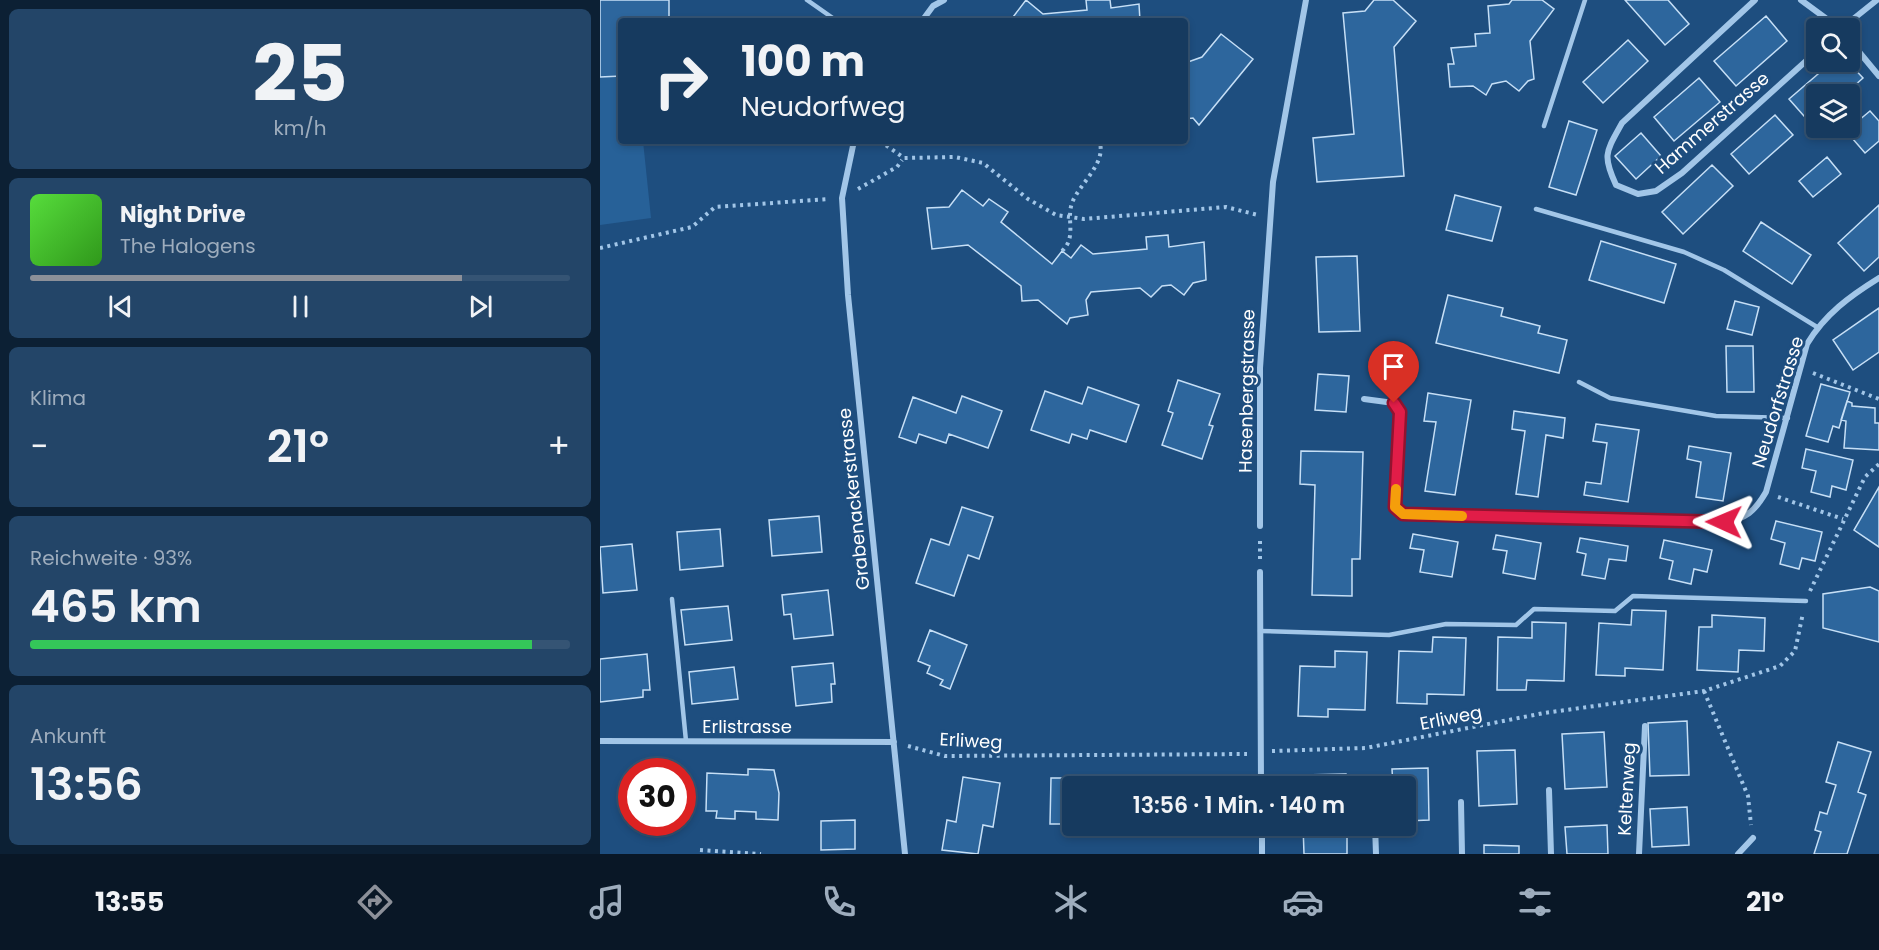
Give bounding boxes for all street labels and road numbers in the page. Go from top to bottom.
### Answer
street label: Hammerstrasse [1649,66,1774,179]
street label: Hasenbergstrasse [1233,309,1260,473]
street label: Neudorfstrasse [1746,333,1809,471]
street label: Grabenackerstrasse [832,407,875,591]
street label: Erliweg [1418,699,1484,736]
street label: Erlistrasse [702,714,792,739]
street label: Erliweg [939,726,1003,755]
street label: Keltenweg [1612,742,1641,836]

